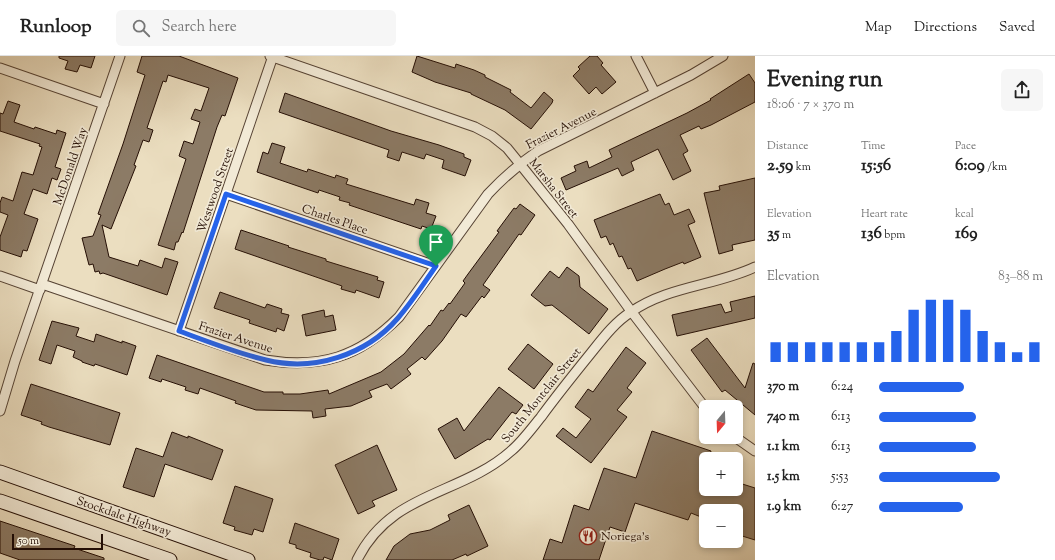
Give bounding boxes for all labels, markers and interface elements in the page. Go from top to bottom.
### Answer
search box [116,10,396,46]
text: Runloop [20,14,92,41]
icon: search [130,17,152,39]
text: Search here [162,17,237,38]
text: Map [865,18,892,38]
text: Directions [914,18,977,38]
text: Saved [999,18,1035,38]
text: Evening run [767,65,883,97]
button: share [1001,69,1043,111]
text: 18:06 · 7 × 370 m [767,96,854,114]
street label: Frazier Avenue [523,103,600,154]
street label: McDonald Way [49,125,93,208]
text: Distance [767,138,808,154]
text: Time [861,138,885,154]
text: Pace [955,138,976,154]
street label: Westwood Street [193,145,239,235]
text: 2.59 [767,154,793,178]
text: 15:56 [861,154,891,178]
text: 6:09 [955,154,985,178]
street label: Marsha Street [524,155,582,222]
text: km [793,159,811,175]
text: /km [985,159,1007,175]
street label: Charles Place [299,200,371,240]
text: Elevation [767,206,812,222]
text: Heart rate [861,206,908,222]
text: kcal [955,206,974,222]
text: 35 [767,222,780,246]
text: 136 [861,222,882,246]
text: 169 [955,222,978,246]
pin [419,225,453,266]
text: m [780,227,791,243]
text: bpm [882,227,905,243]
icon: arrive [425,231,447,253]
text: Elevation [767,268,820,286]
text: 83–88 m [998,268,1043,286]
street label: Frazier Avenue [196,317,276,359]
street label: South Montclair Street [498,344,586,447]
text: 370 m [767,378,799,396]
text: 6:24 [831,378,853,396]
north arrow [699,400,743,444]
map controls [699,400,743,548]
text: 740 m [767,408,799,426]
text: 6:13 [831,408,850,426]
text: 1.1 km [767,438,800,456]
text: 6:13 [831,438,850,456]
button: + [699,452,743,496]
text: 1.5 km [767,468,800,486]
text: 5:53 [831,468,849,486]
street label: Stockdale Highway [74,492,173,542]
text: 1.9 km [767,498,801,516]
text: 6:27 [831,498,853,516]
button: − [699,504,743,548]
restaurant icon: Noriega's [578,526,598,546]
place label: Noriega's [601,528,649,546]
scale bar [12,532,103,551]
text: 50 m [18,533,39,549]

